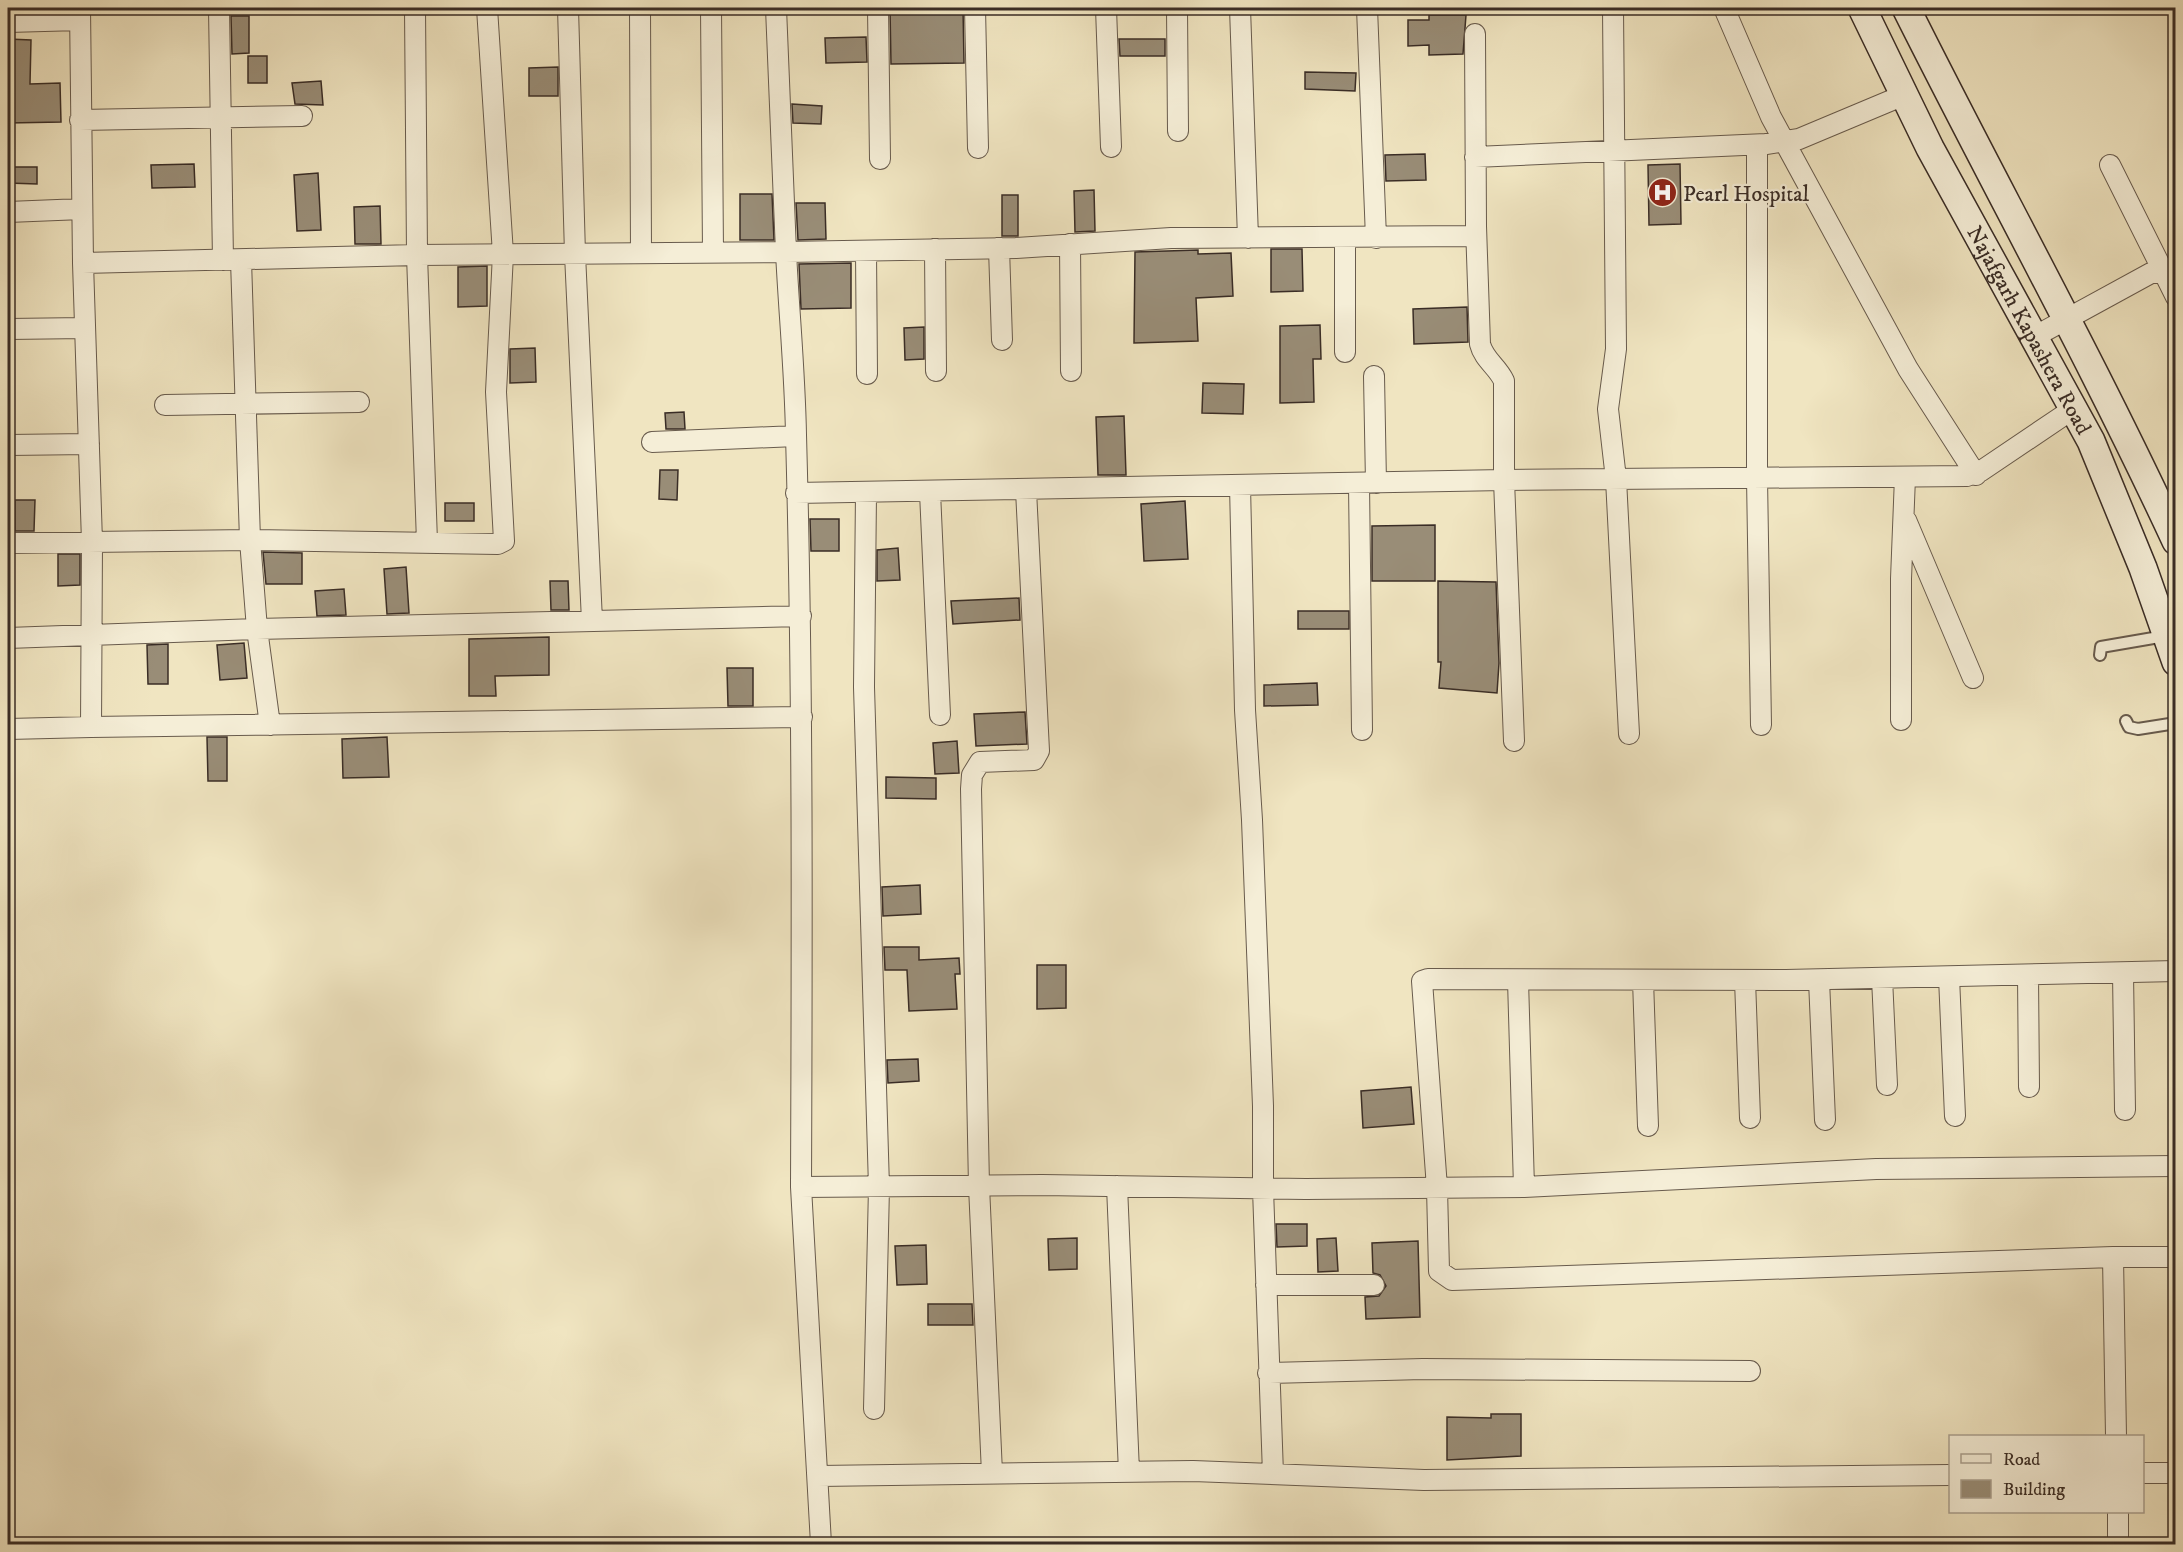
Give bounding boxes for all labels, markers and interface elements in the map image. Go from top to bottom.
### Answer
hospital icon: Pearl Hospital [1646,177,1678,209]
place label: Pearl Hospital [1683,181,1810,208]
street label: Najafgarh Kapashera Road [1960,221,2097,440]
legend [1949,1435,2144,1513]
text: Road [2003,1449,2040,1471]
text: Building [2003,1479,2065,1501]

